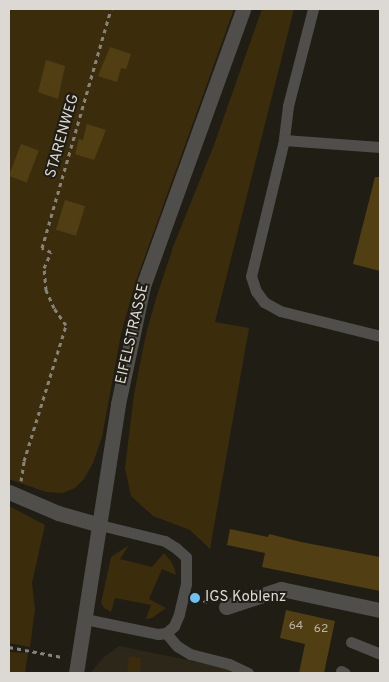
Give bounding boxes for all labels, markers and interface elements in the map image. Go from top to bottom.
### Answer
street label: STARENWEG [42,92,84,180]
street label: EIFELSTRASSE [113,282,153,386]
place label: IGS Koblenz [205,589,286,607]
marker: IGS Koblenz [189,592,201,604]
house number: 64 [289,620,303,634]
house number: 62 [314,623,328,637]

